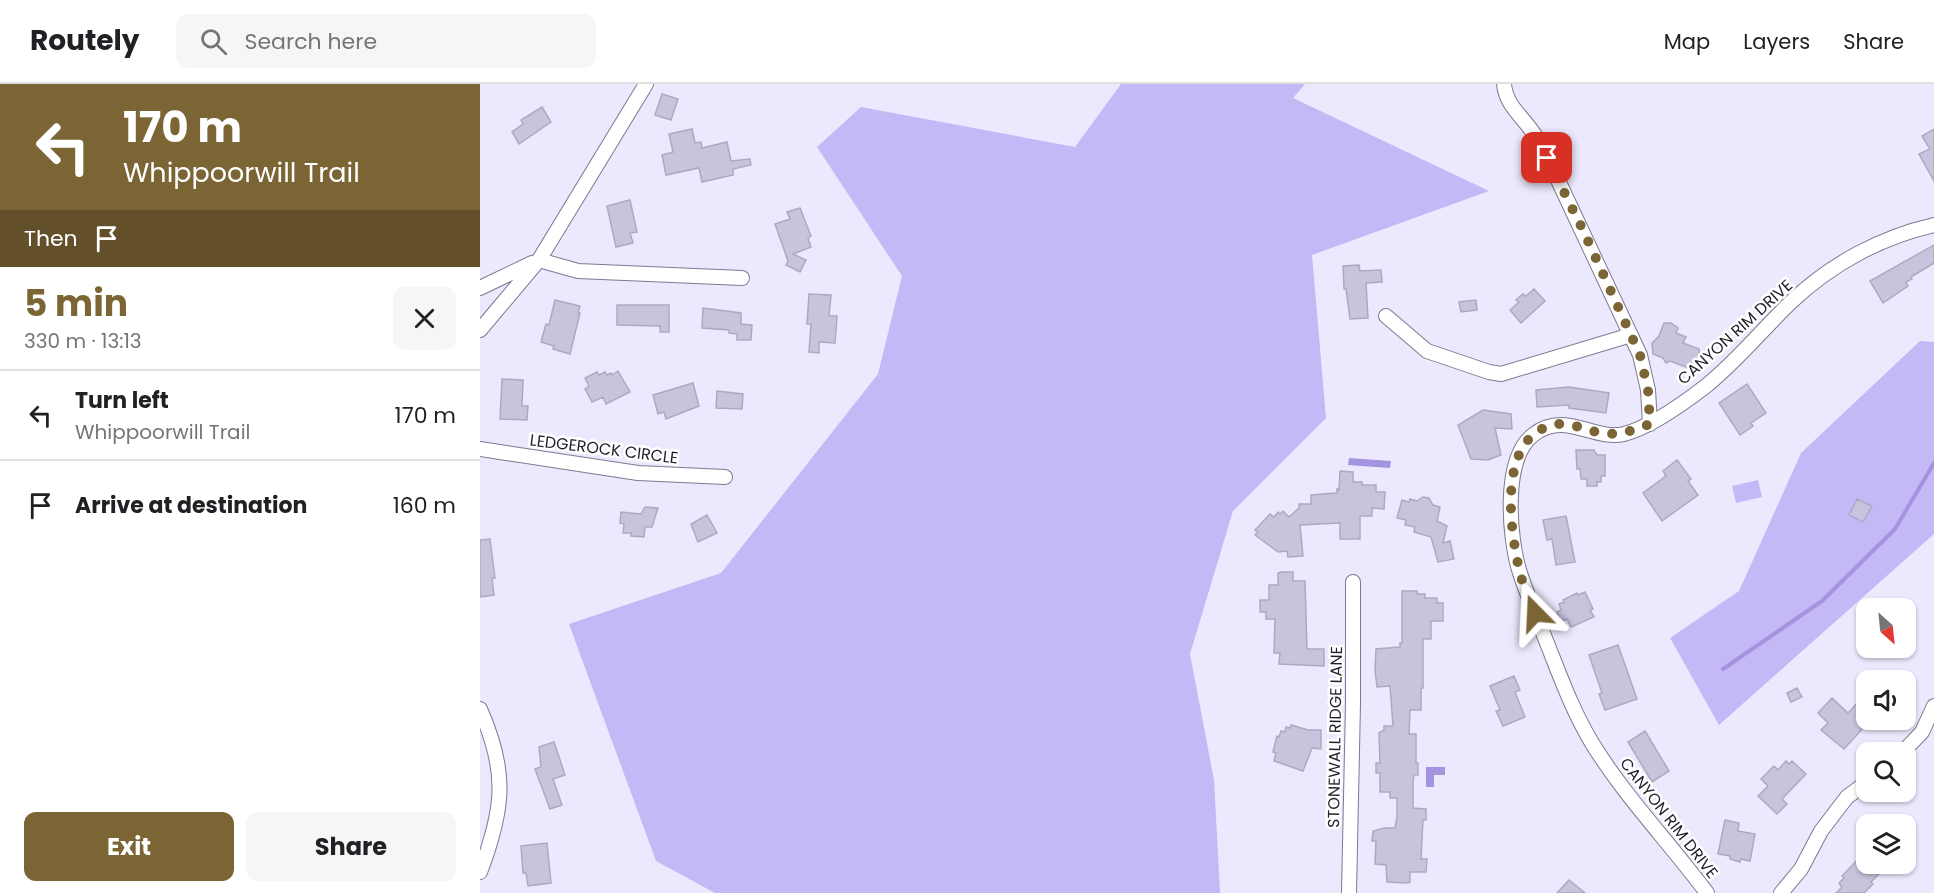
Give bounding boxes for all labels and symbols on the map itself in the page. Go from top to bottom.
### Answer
pin [1521,132,1572,183]
street label: CANYON RIM DRIVE [1672,274,1798,390]
street label: LEDGEROCK CIRCLE [529,429,679,469]
position arrow [1503,581,1567,645]
north arrow [1856,598,1916,658]
street label: STONEWALL RIDGE LANE [1322,646,1348,828]
street label: CANYON RIM DRIVE [1615,753,1723,883]

